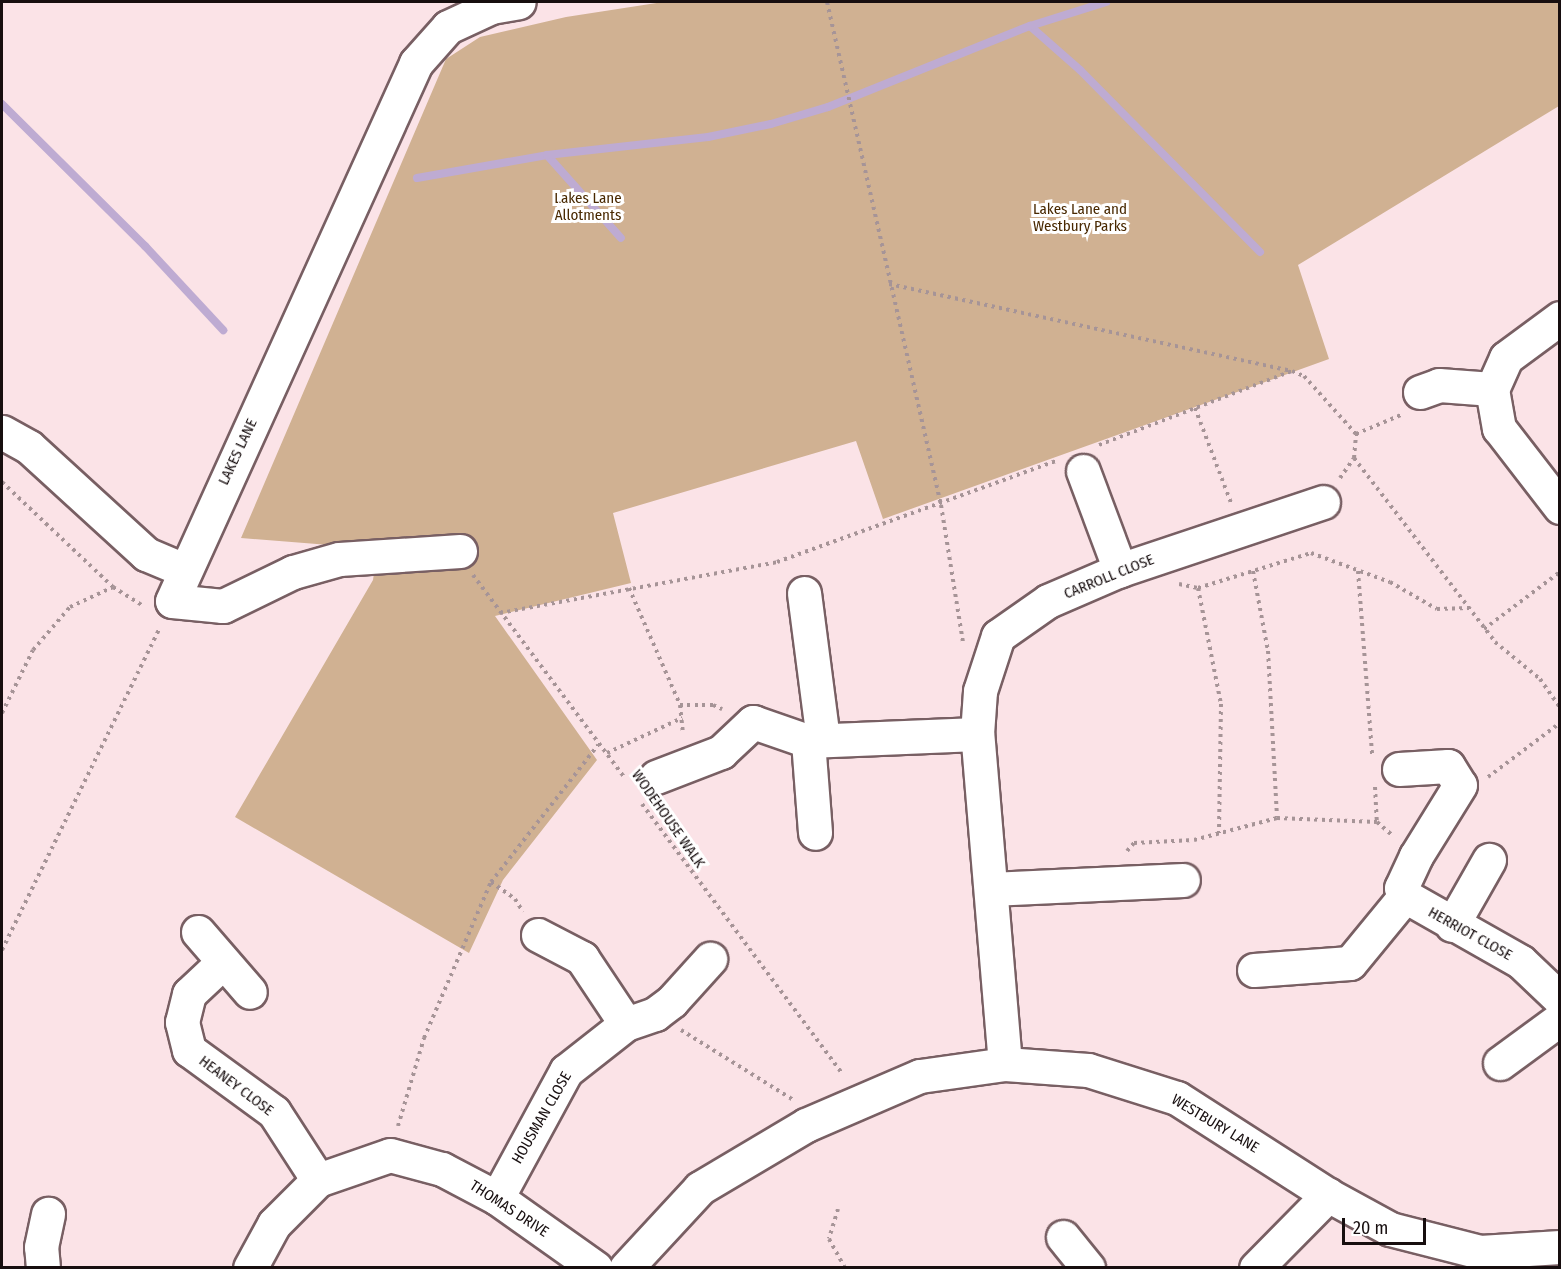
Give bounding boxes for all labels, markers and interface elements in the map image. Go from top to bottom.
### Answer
park label: Lakes Lane Allotments [554,189,622,224]
park label: Lakes Lane and Westbury Parks [1033,200,1127,235]
street label: LAKES LANE [215,416,261,488]
street label: CARROLL CLOSE [1061,551,1157,603]
street label: WODEHOUSE WALK [628,767,708,871]
street label: HERRIOT CLOSE [1425,904,1515,964]
street label: HEANEY CLOSE [195,1052,277,1120]
street label: HOUSMAN CLOSE [508,1069,576,1167]
street label: WESTBURY LANE [1168,1091,1262,1157]
street label: THOMAS DRIVE [466,1177,552,1241]
scale bar [1345,1206,1429,1244]
text: 20 m [1353,1217,1388,1239]

